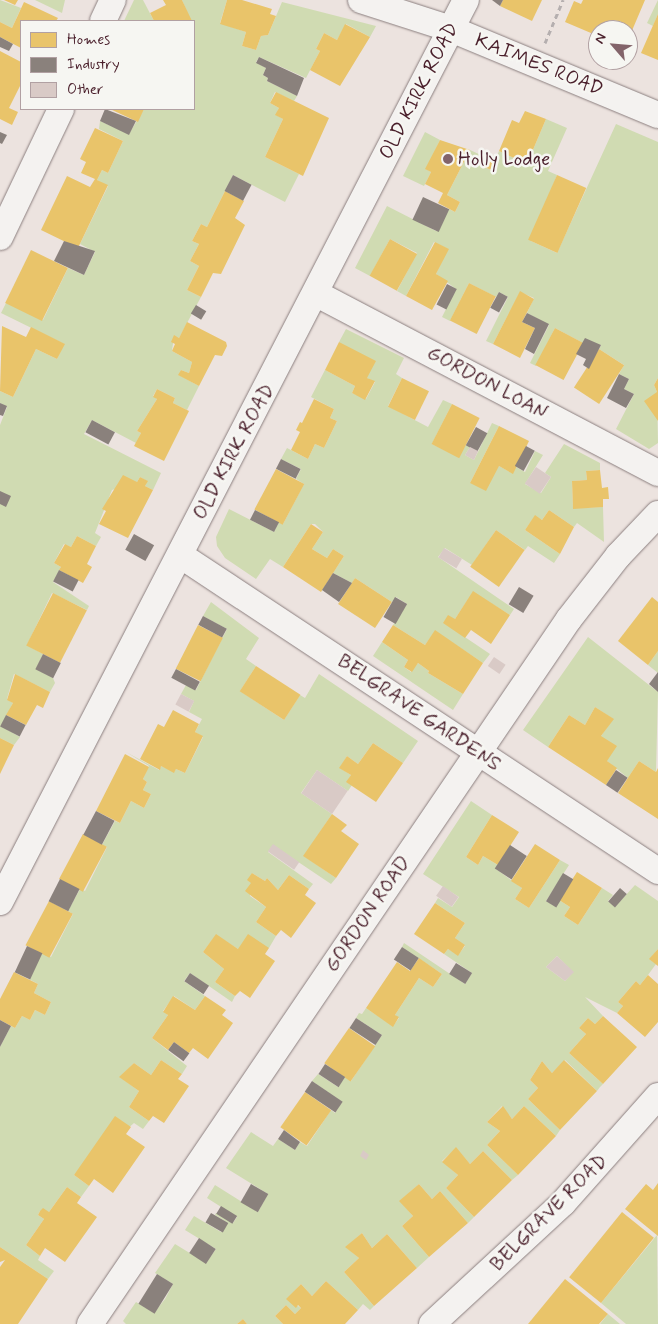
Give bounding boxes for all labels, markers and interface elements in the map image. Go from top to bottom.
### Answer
legend [20,20,195,110]
street label: OLD KIRK ROAD [375,20,463,162]
north arrow [588,20,638,70]
street label: KAIMES ROAD [471,28,607,102]
text: Homes [67,30,110,50]
text: N [590,30,611,47]
text: Industry [67,55,120,75]
text: Other [67,80,103,100]
place label: Holly Lodge [458,147,554,171]
marker: Holly Lodge [442,153,454,165]
street label: GORDON LOAN [421,340,553,426]
street label: OLD KIRK ROAD [189,381,279,523]
street label: BELGRAVE GARDENS [333,649,505,777]
street label: GORDON ROAD [320,851,416,977]
street label: BELGRAVE ROAD [486,1150,612,1276]

